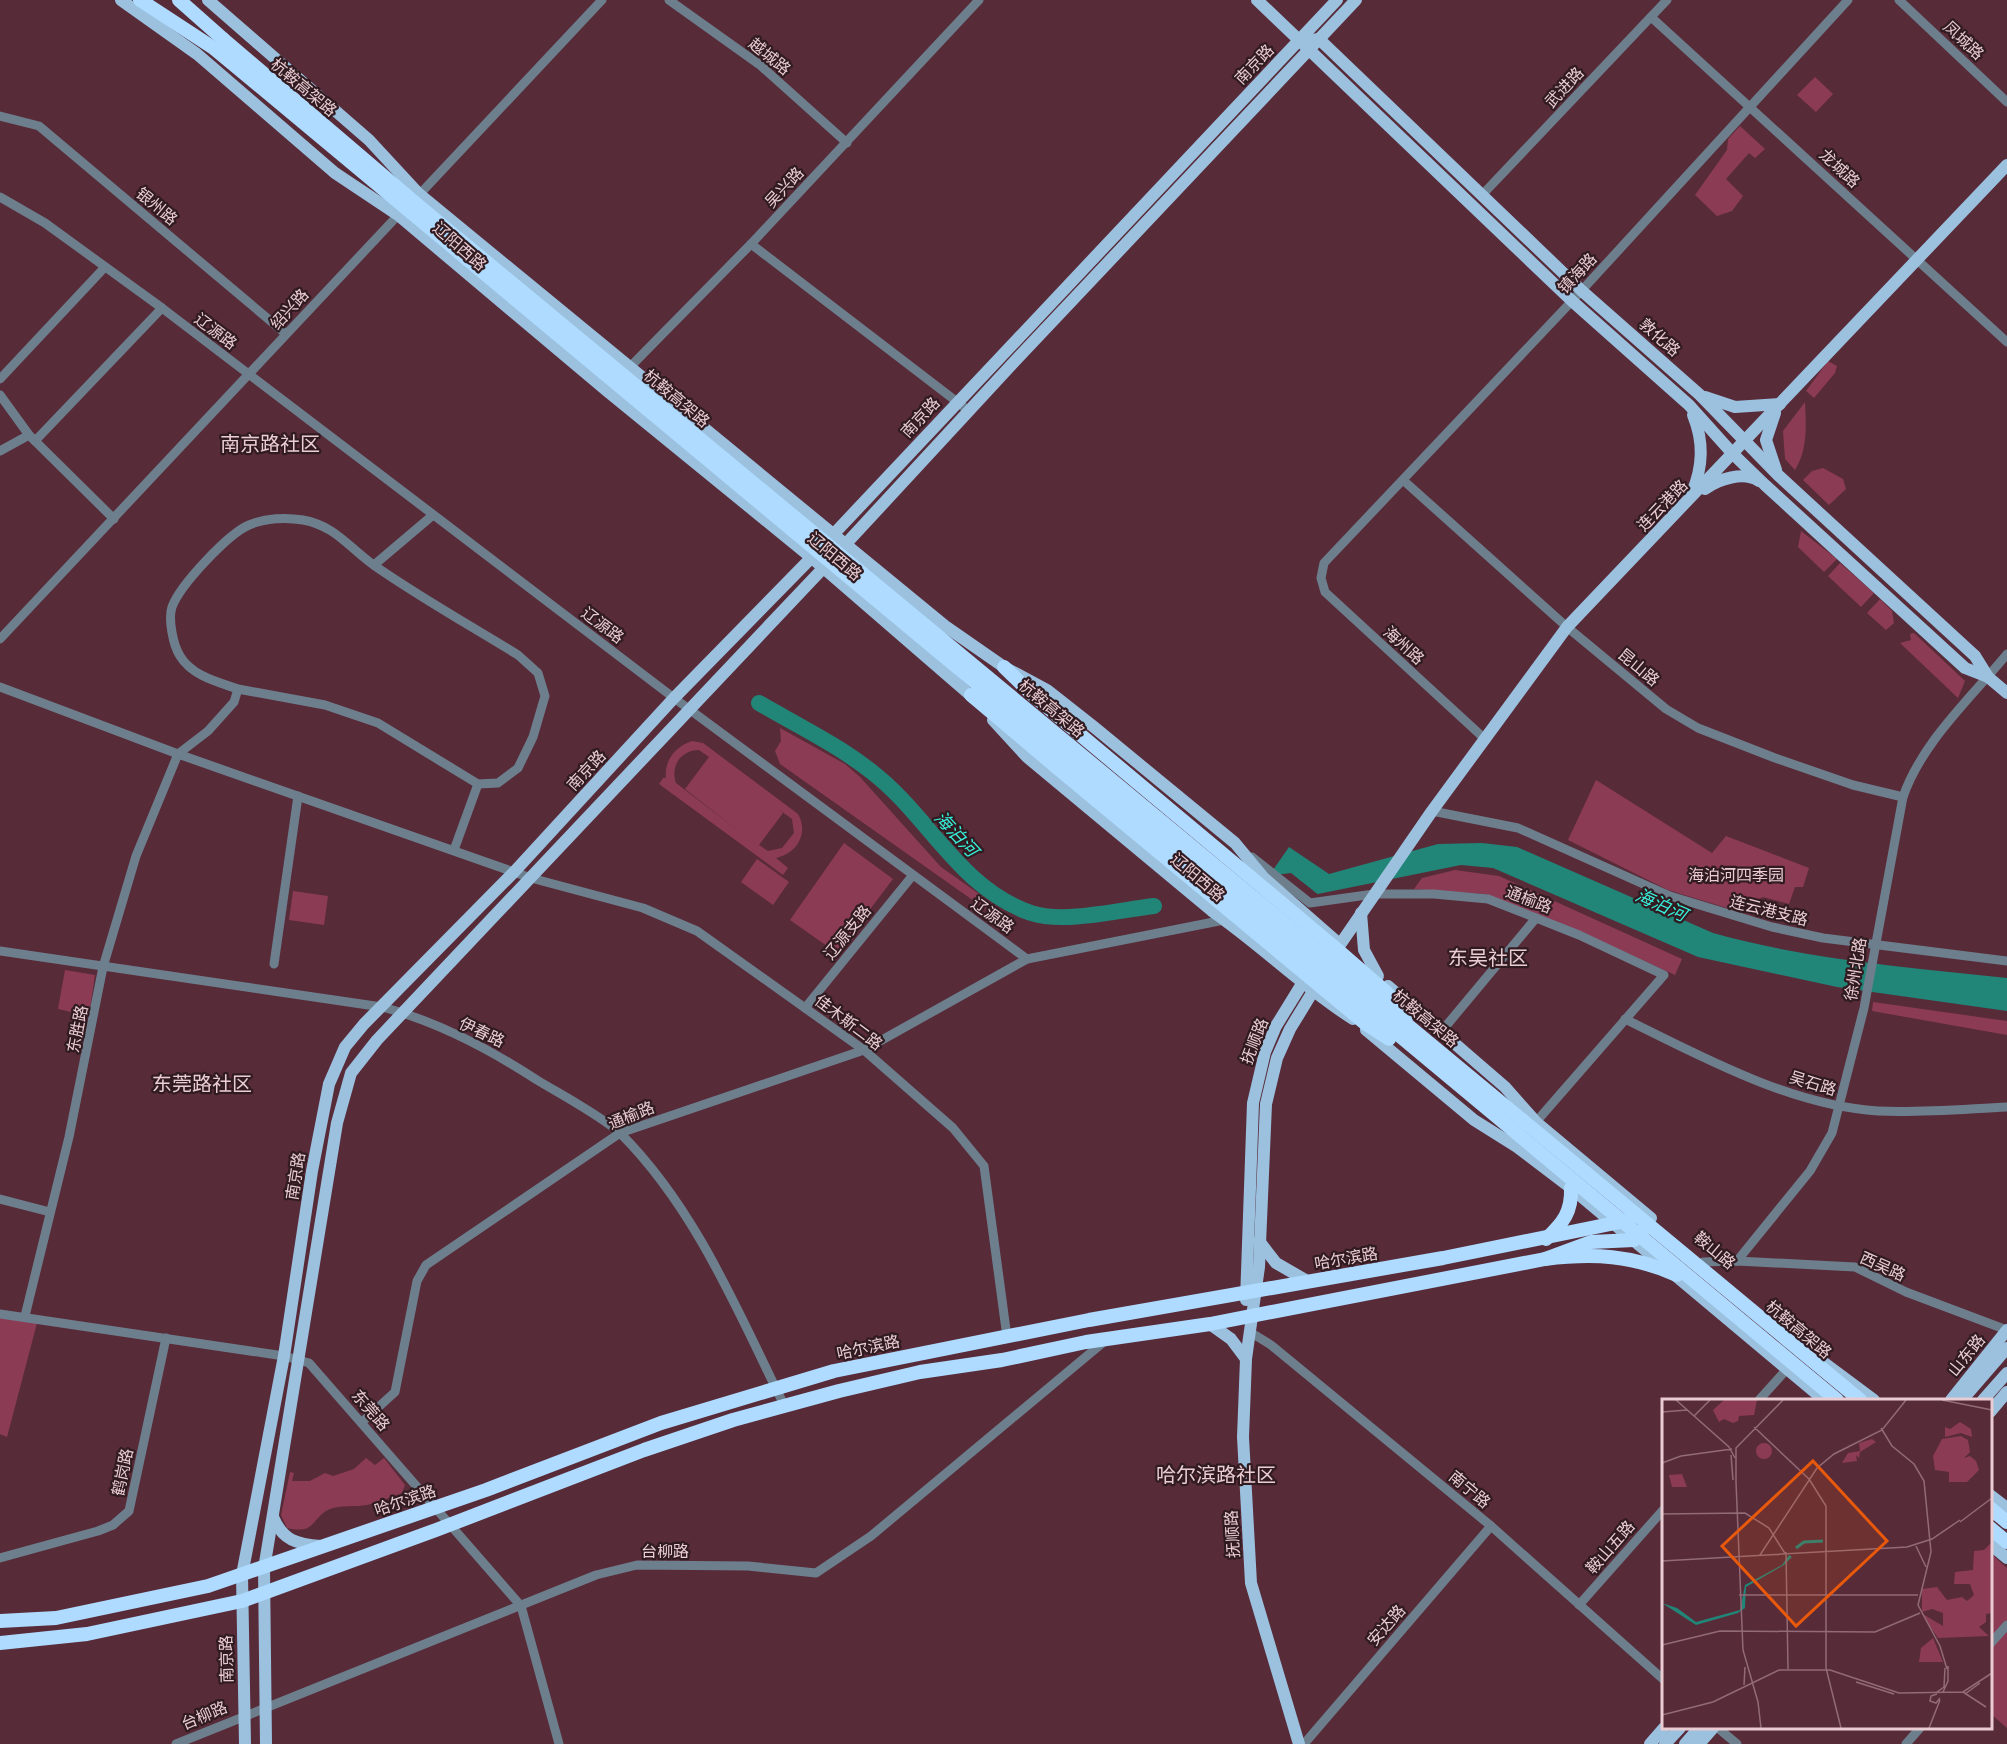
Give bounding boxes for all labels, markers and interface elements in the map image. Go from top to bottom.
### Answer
street label: 凤城路 [1940,16,1988,63]
street label: 越城路 [746,33,795,78]
street label: 南京路 [1230,40,1277,88]
street label: 杭鞍高架路 [268,54,341,120]
street label: 武进路 [1540,63,1587,111]
street label: 龙城路 [1816,144,1864,191]
street label: 吴兴路 [760,163,807,211]
street label: 银州路 [133,183,182,228]
street label: 辽阳西路 [430,217,491,274]
street label: 镇海路 [1553,249,1600,297]
street label: 绍兴路 [266,284,312,333]
street label: 辽源路 [191,309,241,353]
street label: 敦化路 [1636,314,1685,360]
street label: 杭鞍高架路 [641,365,714,431]
street label: 南京路 [896,393,943,441]
district label: 南京路社区 [220,431,320,455]
street label: 连云港路 [1633,475,1691,534]
street label: 辽阳西路 [805,528,866,583]
street label: 辽源路 [578,603,628,647]
street label: 海州路 [1380,622,1429,668]
street label: 昆山路 [1615,644,1664,689]
street label: 杭鞍高架路 [1016,675,1089,741]
street label: 南京路 [562,746,609,794]
water label: 海泊河 [930,806,985,863]
street label: 辽阳西路 [1168,849,1229,904]
park label: 海泊河四季园 [1688,865,1784,884]
street label: 通榆路 [1503,881,1555,916]
water label: 海泊河 [1632,883,1693,926]
street label: 连云港支路 [1728,891,1810,928]
street label: 辽源路 [968,893,1018,936]
street label: 辽源支路 [819,901,874,963]
street label: 徐州北路 [1840,936,1869,1002]
district label: 东吴社区 [1448,945,1528,969]
street label: 杭鞍高架路 [1390,985,1463,1051]
street label: 佳木斯二路 [812,990,887,1053]
street label: 东胜路 [63,1004,90,1054]
street label: 伊春路 [456,1013,508,1050]
street label: 抚顺路 [1236,1015,1271,1067]
street label: 吴石路 [1787,1066,1839,1099]
district label: 东莞路社区 [152,1071,252,1095]
street label: 通榆路 [605,1097,657,1132]
street label: 南京路 [281,1151,308,1201]
street label: 鞍山路 [1691,1227,1740,1272]
street label: 哈尔滨路 [1313,1243,1379,1272]
street label: 西吴路 [1857,1247,1909,1284]
street label: 杭鞍高架路 [1763,1296,1836,1362]
street label: 山东路 [1943,1330,1988,1379]
street label: 哈尔滨路 [835,1331,901,1362]
street label: 东莞路 [348,1385,394,1434]
inset map [1662,1399,1992,1729]
street label: 鹤岗路 [107,1446,136,1497]
district label: 哈尔滨路社区 [1156,1462,1276,1486]
street label: 南宁路 [1446,1466,1495,1511]
street label: 哈尔滨路 [371,1480,438,1519]
street label: 抚顺路 [1221,1510,1242,1558]
street label: 鞍山五路 [1581,1516,1638,1577]
street label: 台柳路 [641,1541,689,1560]
street label: 安达路 [1363,1600,1409,1649]
street label: 南京路 [216,1635,235,1683]
street label: 台柳路 [178,1696,230,1733]

